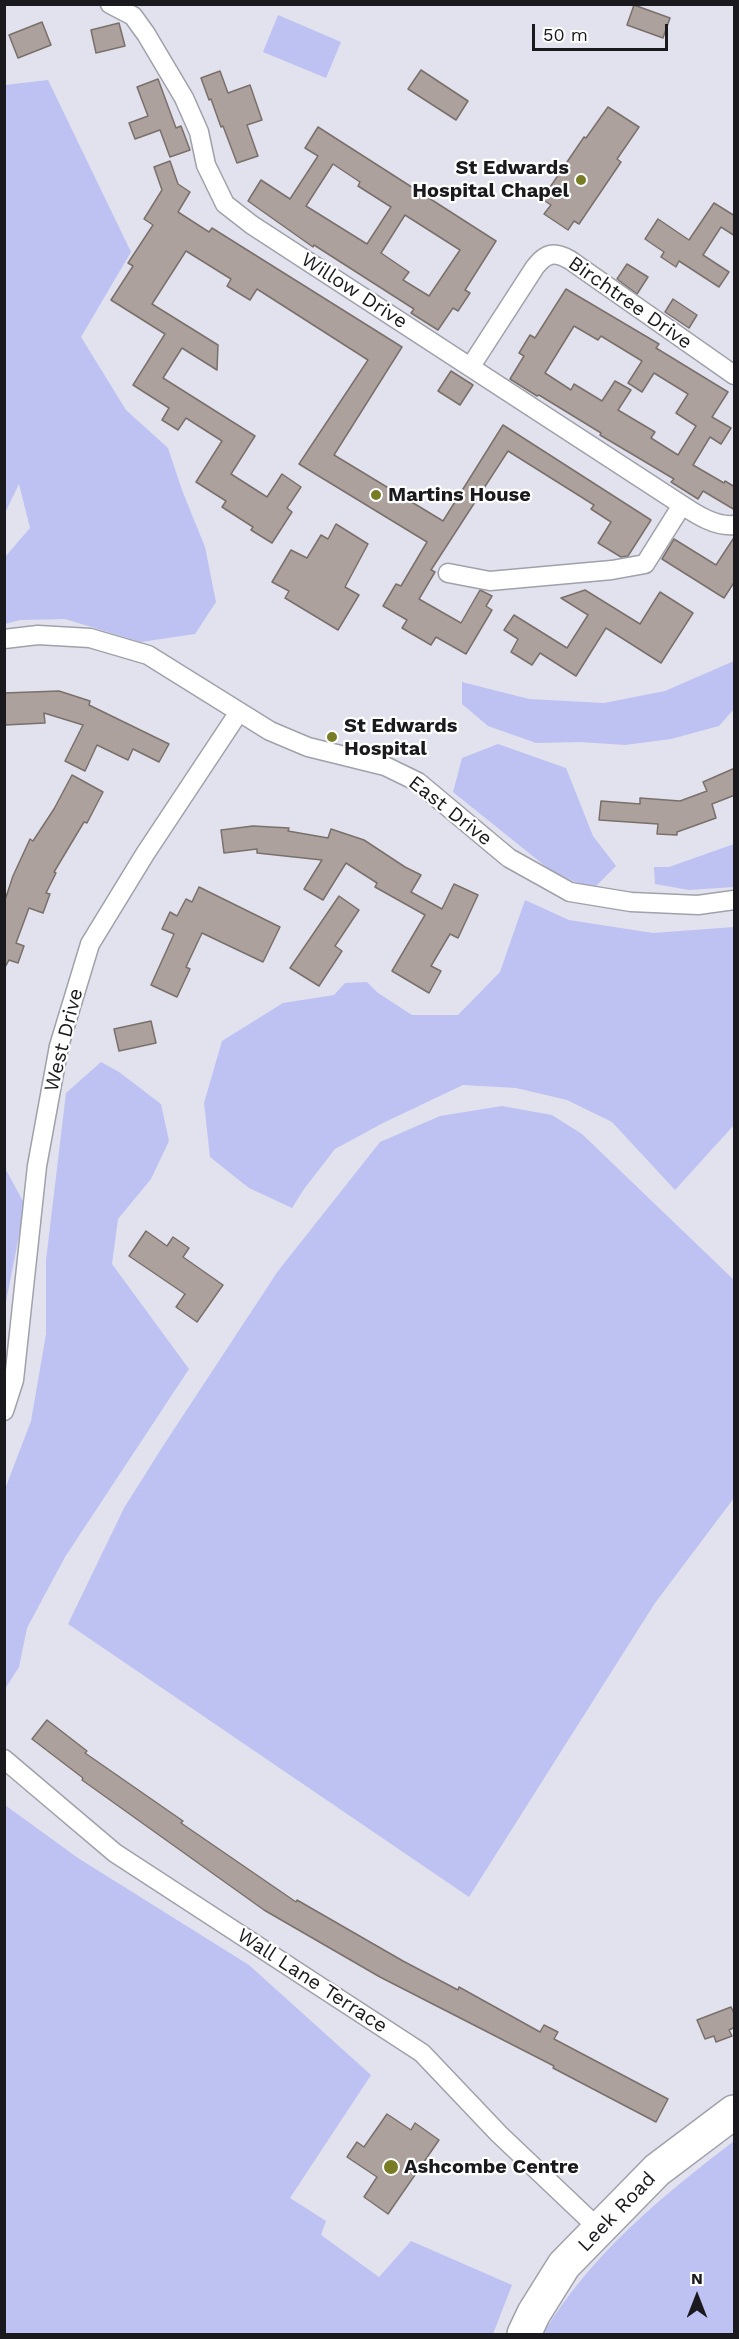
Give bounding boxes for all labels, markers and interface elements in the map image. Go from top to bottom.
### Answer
scale bar [535,12,672,50]
text: 50 m [543,24,588,45]
place label: St Edwards Hospital Chapel [412,156,569,203]
marker: St Edwards Hospital Chapel [574,173,588,187]
street label: Willow Drive [296,248,412,334]
street label: Birchtree Drive [564,251,696,355]
place label: Martins House [388,483,531,507]
marker: Martins House [369,488,383,502]
place label: St Edwards Hospital [344,714,457,761]
marker: St Edwards Hospital [325,730,339,744]
street label: East Drive [403,771,497,851]
street label: West Drive [40,986,88,1094]
street label: Wall Lane Terrace [232,1923,392,2039]
place label: Ashcombe Centre [404,2155,579,2179]
marker: Ashcombe Centre [382,2158,400,2176]
street label: Leek Road [573,2167,661,2257]
north arrow [667,2267,727,2327]
text: N [691,2269,703,2288]

